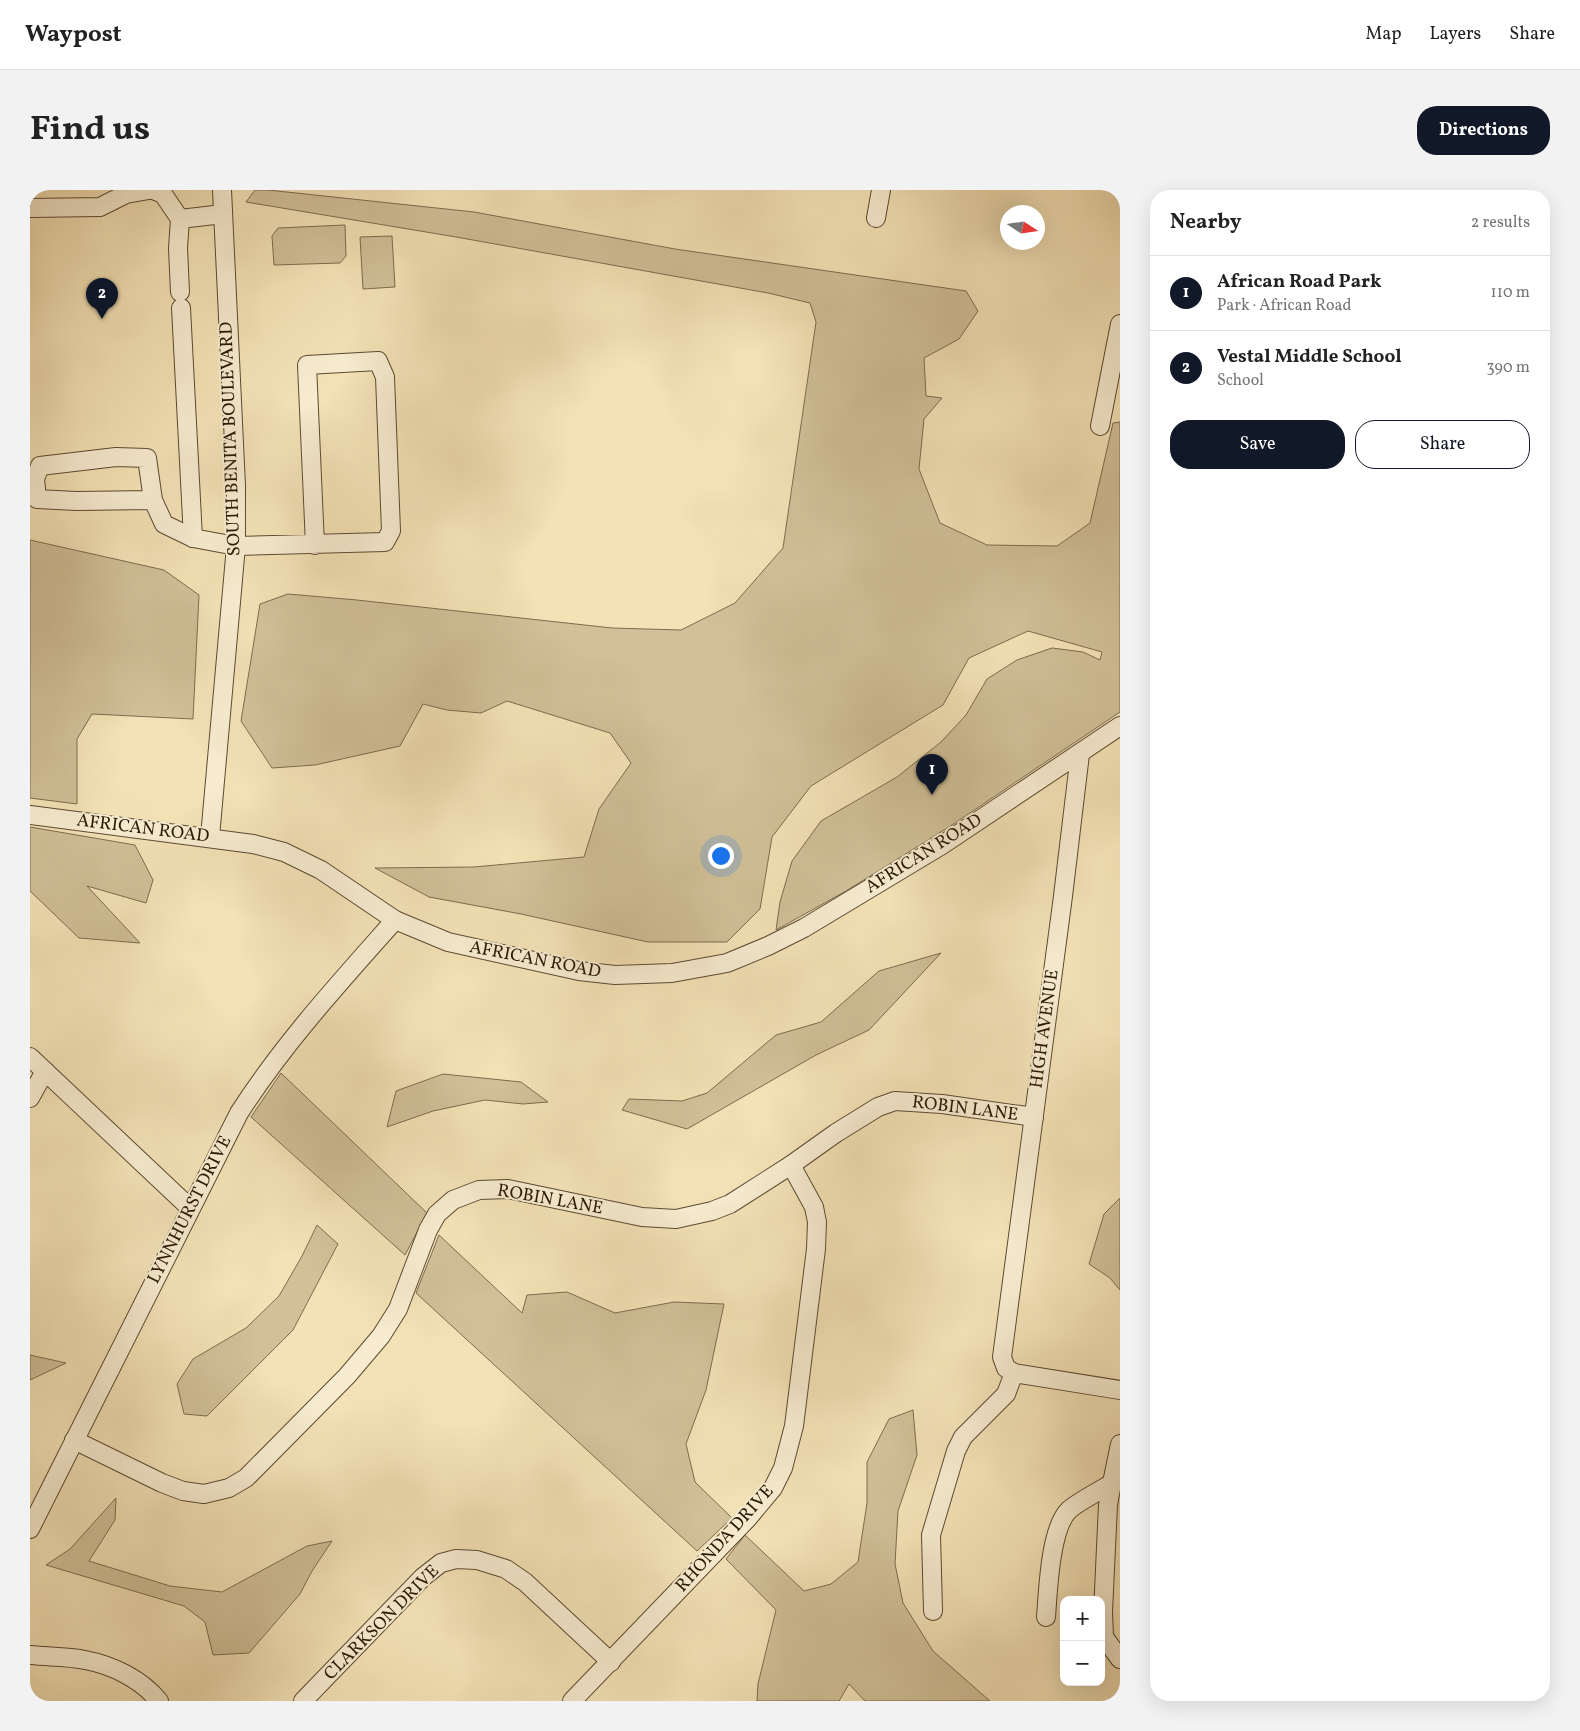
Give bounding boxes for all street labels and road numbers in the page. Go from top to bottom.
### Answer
street label: SOUTH BENITA BOULEVARD [214,321,248,557]
street label: AFRICAN ROAD [75,808,211,850]
street label: AFRICAN ROAD [861,808,987,900]
street label: AFRICAN ROAD [467,935,603,985]
street label: HIGH AVENUE [1024,968,1066,1090]
street label: ROBIN LANE [910,1090,1020,1128]
street label: LYNNHURST DRIVE [142,1131,238,1288]
street label: ROBIN LANE [495,1178,605,1222]
street label: RHONDA DRIVE [670,1480,780,1598]
street label: CLARKSON DRIVE [319,1560,445,1686]

